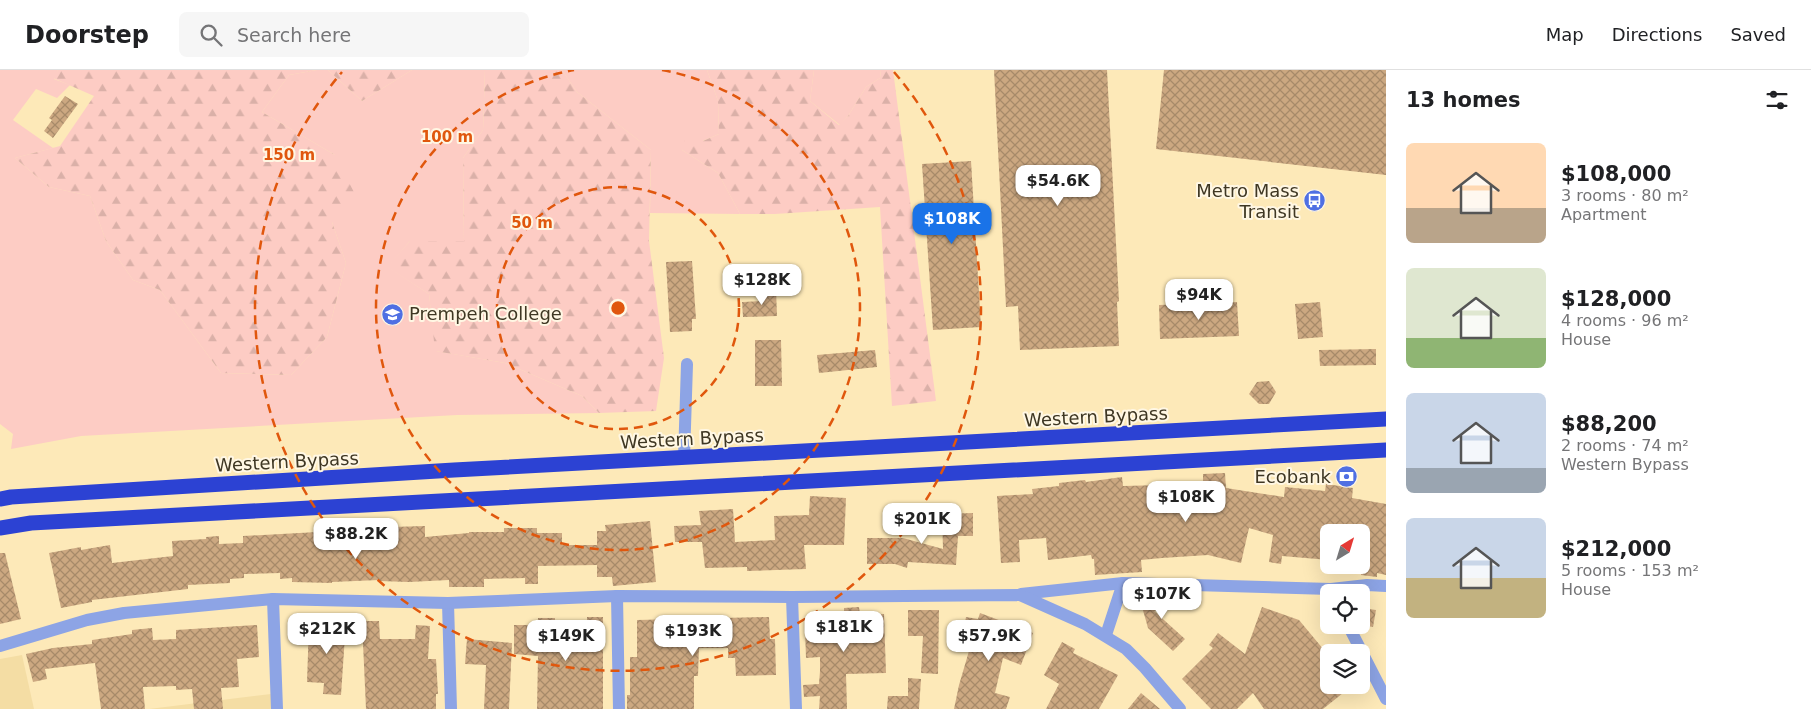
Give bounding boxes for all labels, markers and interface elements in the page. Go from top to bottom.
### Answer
search box [179,12,529,57]
text: Doorstep [25,21,149,49]
icon: search [197,21,225,49]
text: Search here [237,24,351,46]
text: Map [1546,24,1584,45]
text: Directions [1612,24,1702,45]
text: Saved [1730,24,1786,45]
icon: filters [1763,86,1791,114]
text: 13 homes [1406,88,1521,112]
text: 100 m [421,128,473,146]
text: 150 m [263,146,315,164]
text: $108,000 [1561,162,1671,186]
icon: home [1446,163,1506,223]
pin: $54.6K [1017,164,1099,207]
text: $54.6K [1026,171,1090,190]
place label: Metro Mass Transit [1196,180,1299,222]
text: 3 rooms · 80 m² [1561,186,1689,205]
bus stop icon: Metro Mass Transit [1303,189,1327,213]
pin: $108K [917,202,987,245]
text: Apartment [1561,205,1647,224]
text: $108K [924,209,980,228]
text: 50 m [511,214,553,232]
pin: $128K [727,264,797,306]
text: $128K [734,270,790,289]
pin: $94K [1169,278,1229,321]
text: $94K [1176,285,1222,304]
text: $128,000 [1561,287,1671,311]
icon: home [1446,288,1506,348]
centre of rings [609,299,627,317]
school or university icon: Prempeh College [381,302,405,326]
place label: Prempeh College [409,303,562,324]
text: 4 rooms · 96 m² [1561,311,1689,330]
text: House [1561,330,1611,349]
street label: Western Bypass [1024,402,1168,431]
text: $88,200 [1561,412,1657,436]
icon: home [1446,413,1506,473]
street label: Western Bypass [620,424,764,453]
text: 2 rooms · 74 m² [1561,436,1689,455]
street label: Western Bypass [215,447,359,476]
text: Western Bypass [1561,455,1689,474]
bank icon: Ecobank [1335,465,1359,489]
place label: Ecobank [1254,466,1332,487]
pin: $108K [1151,480,1221,523]
text: $108K [1158,487,1214,506]
pin: $201K [887,502,957,545]
text: $201K [894,509,950,528]
pin: $88.2K [315,518,397,560]
text: $88.2K [324,524,388,543]
north arrow [1320,524,1370,574]
map controls [1320,524,1370,694]
text: $212,000 [1561,537,1671,561]
icon: home [1446,538,1506,598]
text: 5 rooms · 153 m² [1561,561,1699,580]
pin: $107K [1127,578,1197,620]
text: House [1561,580,1611,599]
text: $107K [1134,584,1190,603]
button: locate [1320,584,1370,634]
pin: $181K [809,610,879,653]
pin: $212K [292,612,362,655]
pin: $193K [658,614,728,657]
text: $181K [816,617,872,636]
text: $212K [299,619,355,638]
pin: $149K [531,620,601,662]
pin: $57.9K [948,620,1030,662]
text: $193K [665,621,721,640]
text: $149K [538,626,594,645]
text: $57.9K [957,626,1021,645]
button: layers [1320,644,1370,694]

